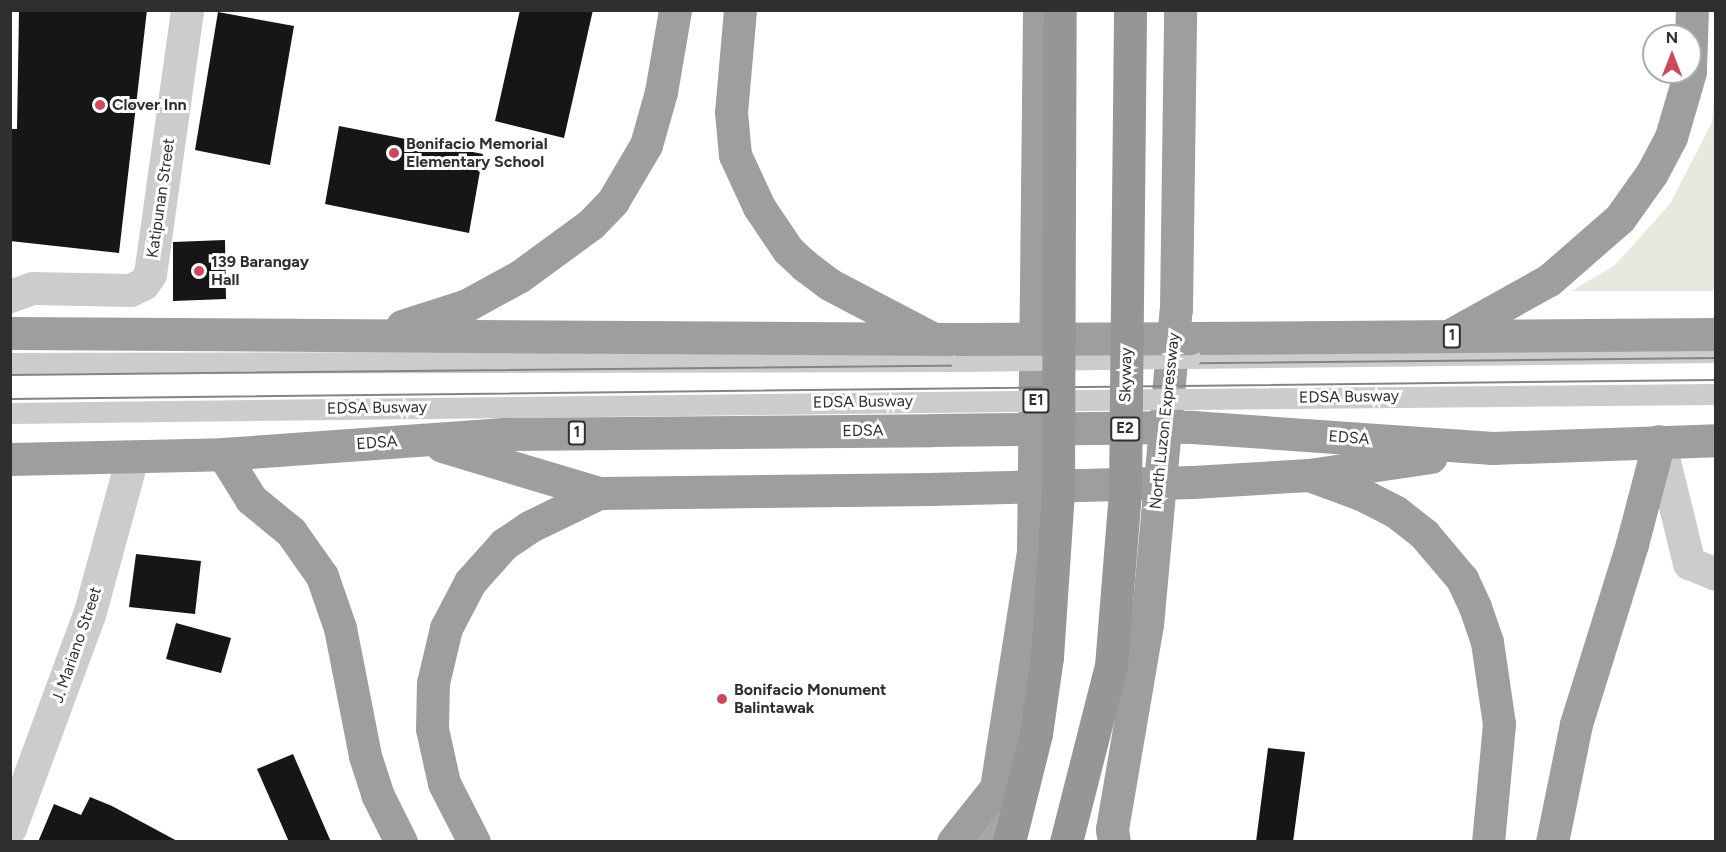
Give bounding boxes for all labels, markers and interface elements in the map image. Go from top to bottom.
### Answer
north arrow [1642,24,1702,84]
text: N [1666,28,1678,47]
place label: Clover Inn [112,95,187,115]
marker: Clover Inn [93,98,107,112]
place label: Bonifacio Memorial Elementary School [406,134,548,172]
street label: Katipunan Street [143,137,179,259]
marker: Bonifacio Memorial Elementary School [387,146,401,160]
place label: 139 Barangay Hall [211,252,309,290]
marker: 139 Barangay Hall [192,264,206,278]
road number: 1 [1442,324,1462,348]
street label: North Luzon Expressway [1146,332,1184,510]
street label: Skyway [1116,347,1136,403]
street label: EDSA Busway [1299,387,1399,407]
road number: E1 [1021,389,1051,413]
street label: EDSA Busway [813,392,913,412]
street label: EDSA Busway [327,398,427,418]
road number: E2 [1110,417,1140,441]
road number: 1 [566,421,588,445]
street label: EDSA [842,421,884,441]
street label: EDSA [1328,427,1370,449]
street label: EDSA [356,432,398,454]
street label: J. Mariano Street [48,584,106,706]
place label: Bonifacio Monument Balintawak [734,680,887,718]
marker: Bonifacio Monument Balintawak [715,692,729,706]

